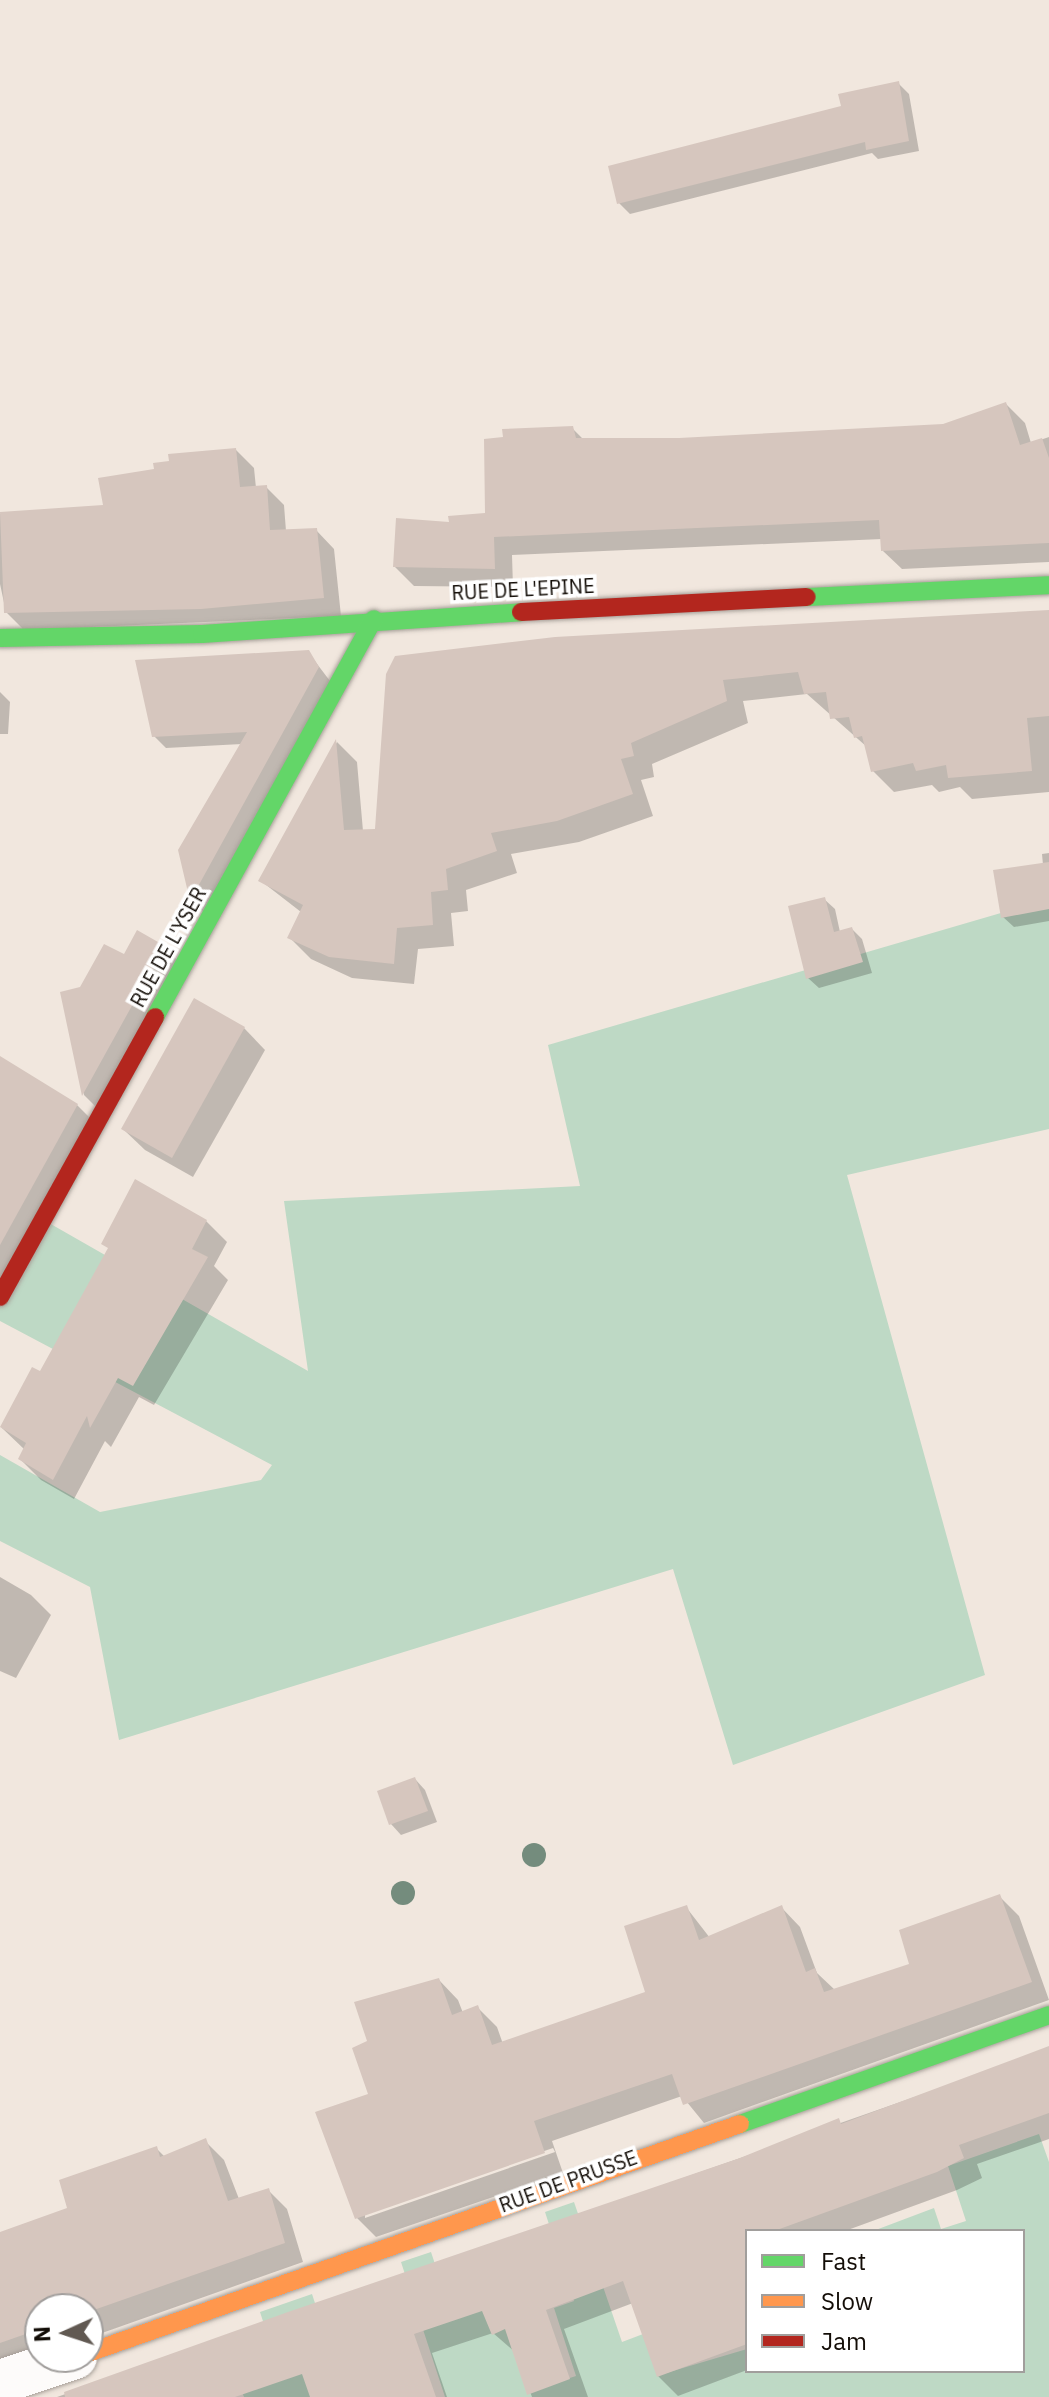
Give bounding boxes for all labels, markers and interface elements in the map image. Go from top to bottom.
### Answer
street label: RUE DE L'EPINE [451,573,595,605]
street label: RUE DE L'YSER [125,883,211,1011]
street label: RUE DE PRUSSE [496,2145,640,2217]
legend [745,2229,1025,2373]
text: Fast [821,2245,866,2277]
text: Slow [821,2285,873,2317]
north arrow [24,2293,104,2373]
text: N [27,2325,56,2343]
text: Jam [821,2325,867,2357]

